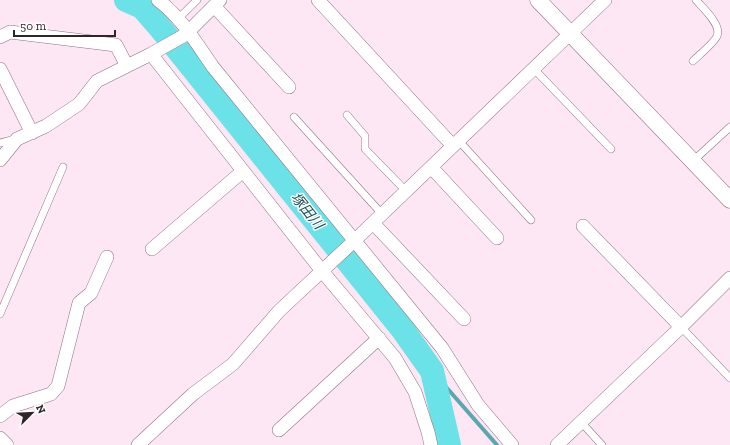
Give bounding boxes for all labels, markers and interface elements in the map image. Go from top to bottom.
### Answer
scale bar [14,12,115,38]
text: 50 m [20,19,47,33]
water label: 塚田川 [287,189,328,234]
north arrow [12,393,52,433]
text: N [33,403,49,416]

